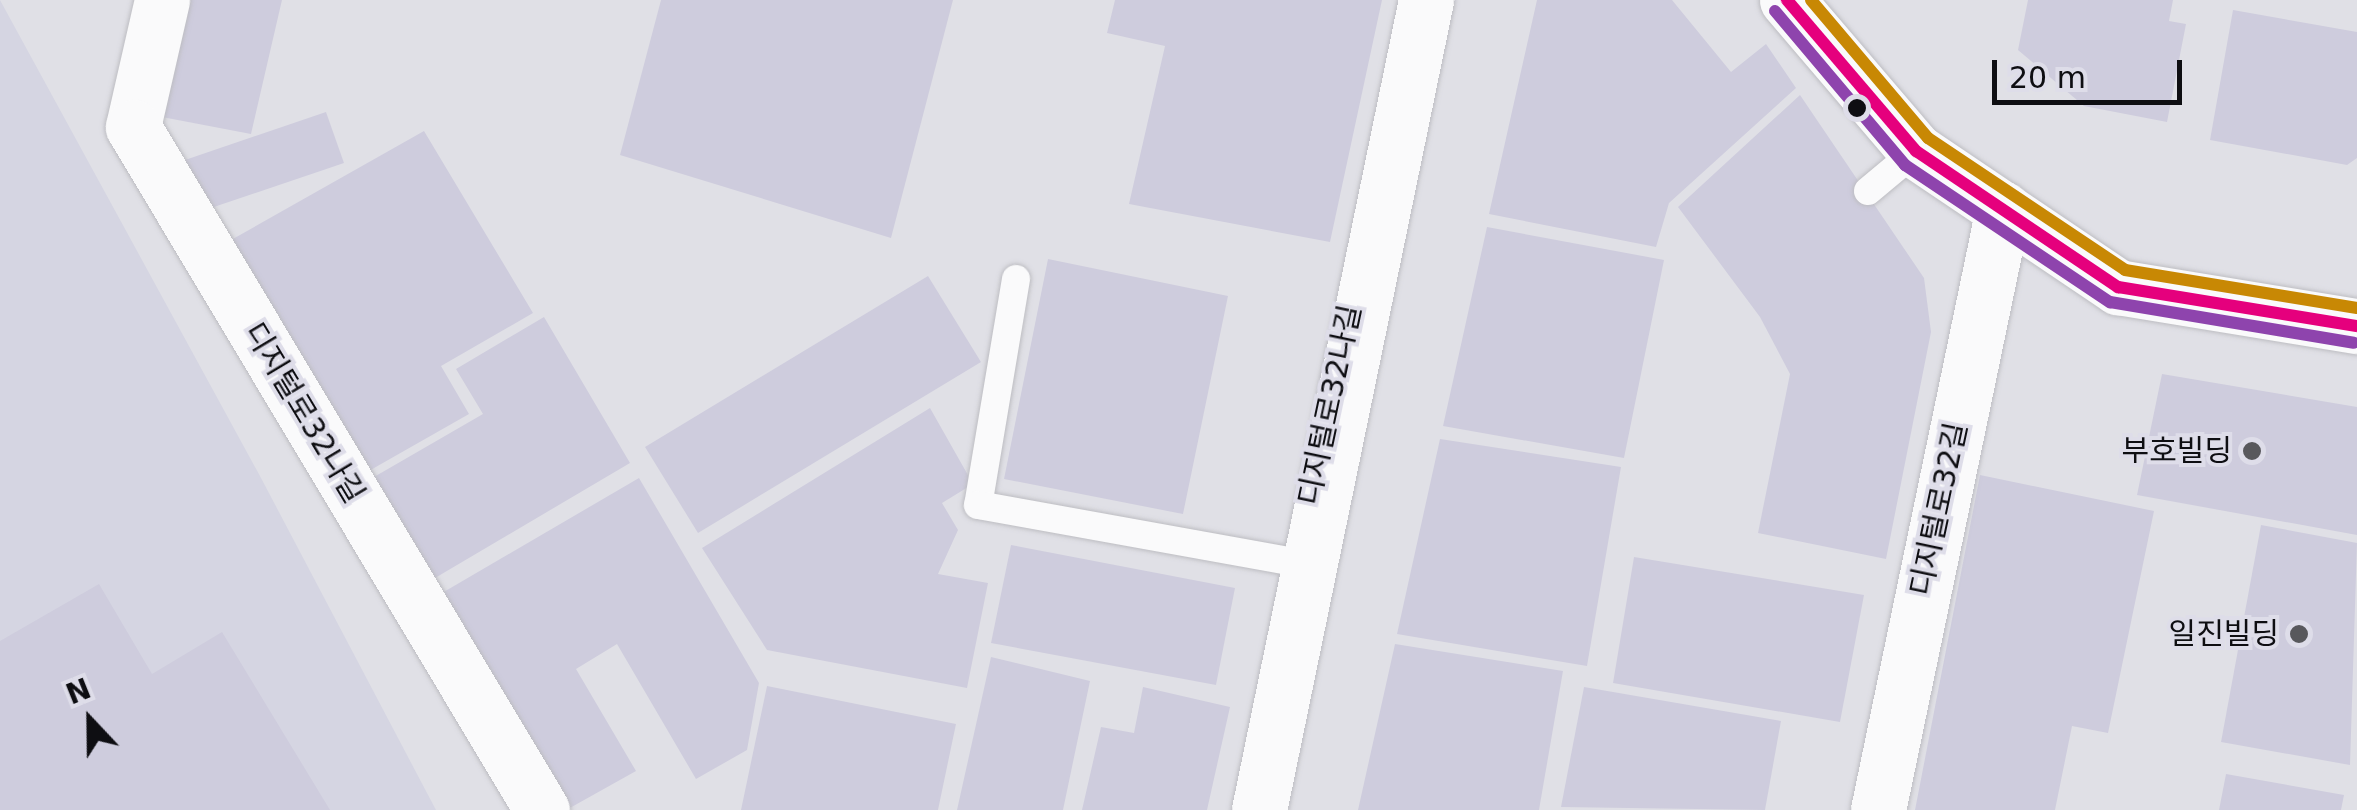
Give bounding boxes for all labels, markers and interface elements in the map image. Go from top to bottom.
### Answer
scale bar [1997,40,2187,102]
text: 20 m [2009,60,2086,95]
unlabelled marker [1847,98,1867,118]
street label: 디지털로32나길 [1291,302,1369,508]
street label: 디지털로32나길 [236,316,372,510]
street label: 디지털로32길 [1903,419,1975,599]
place label: 부호빌딩 [2122,433,2232,469]
marker: 부호빌딩 [2241,440,2263,462]
place label: 일진빌딩 [2169,616,2279,652]
marker: 일진빌딩 [2288,623,2310,645]
north arrow [40,670,140,770]
text: N [62,672,96,711]

